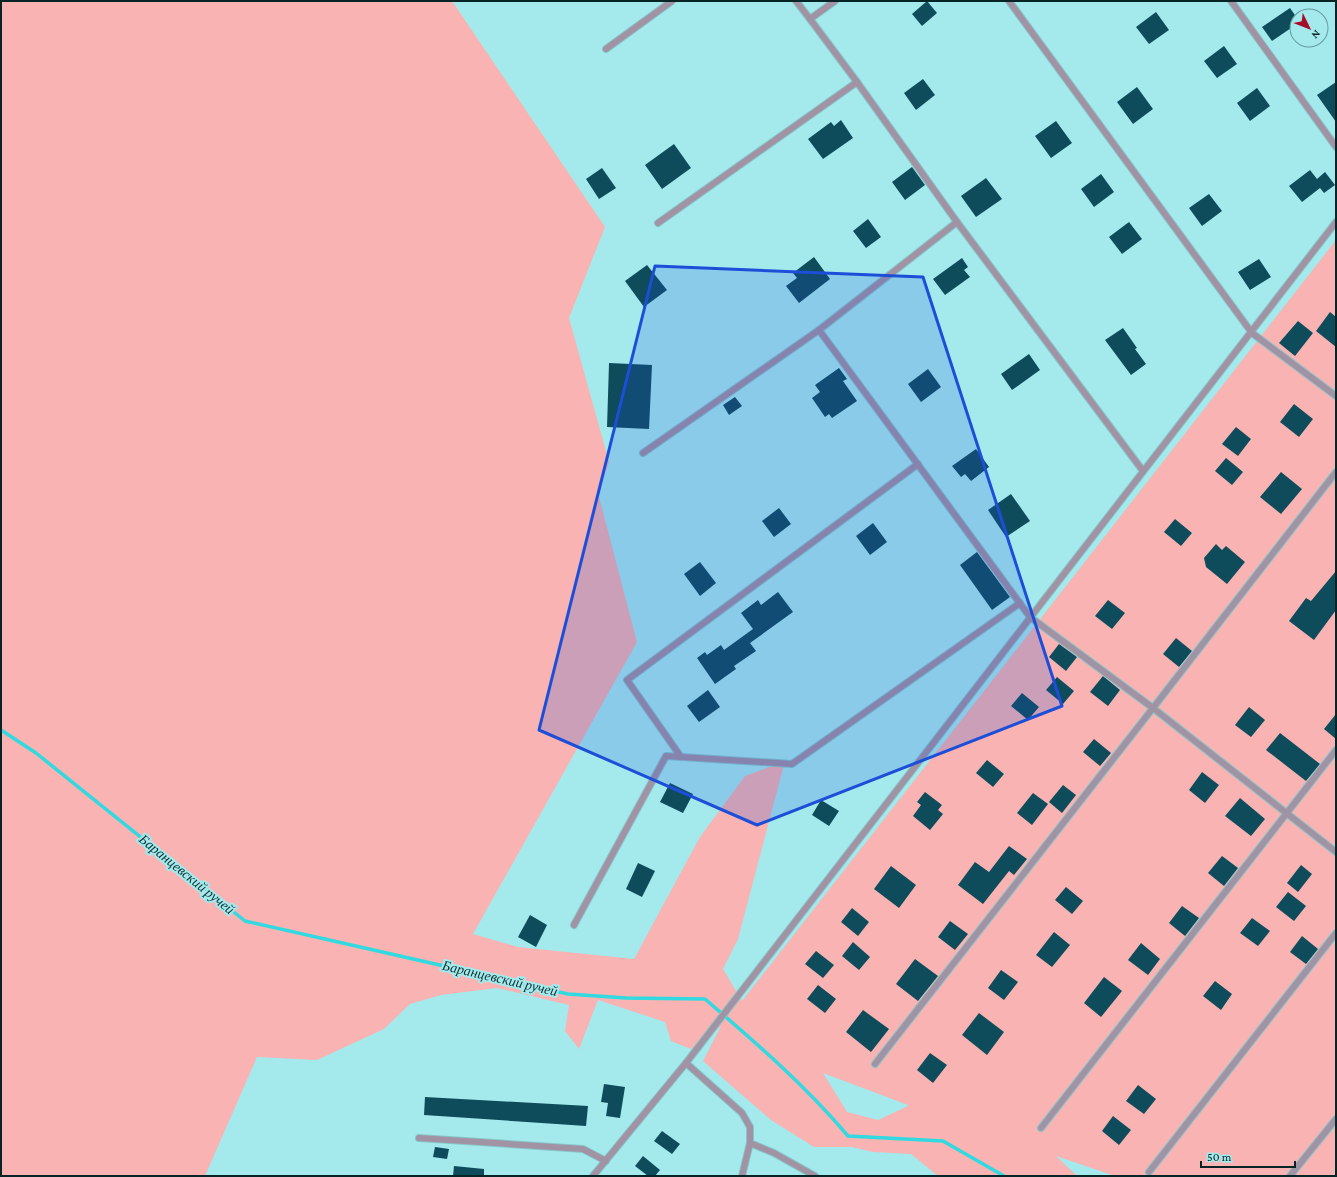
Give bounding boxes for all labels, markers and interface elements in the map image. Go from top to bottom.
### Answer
north arrow [1289,8,1329,48]
text: N [1309,28,1323,42]
water label: Баранцевский ручей [135,830,238,917]
water label: Баранцевский ручей [440,957,559,999]
scale bar [1201,1143,1295,1169]
text: 50 m [1207,1150,1232,1164]

